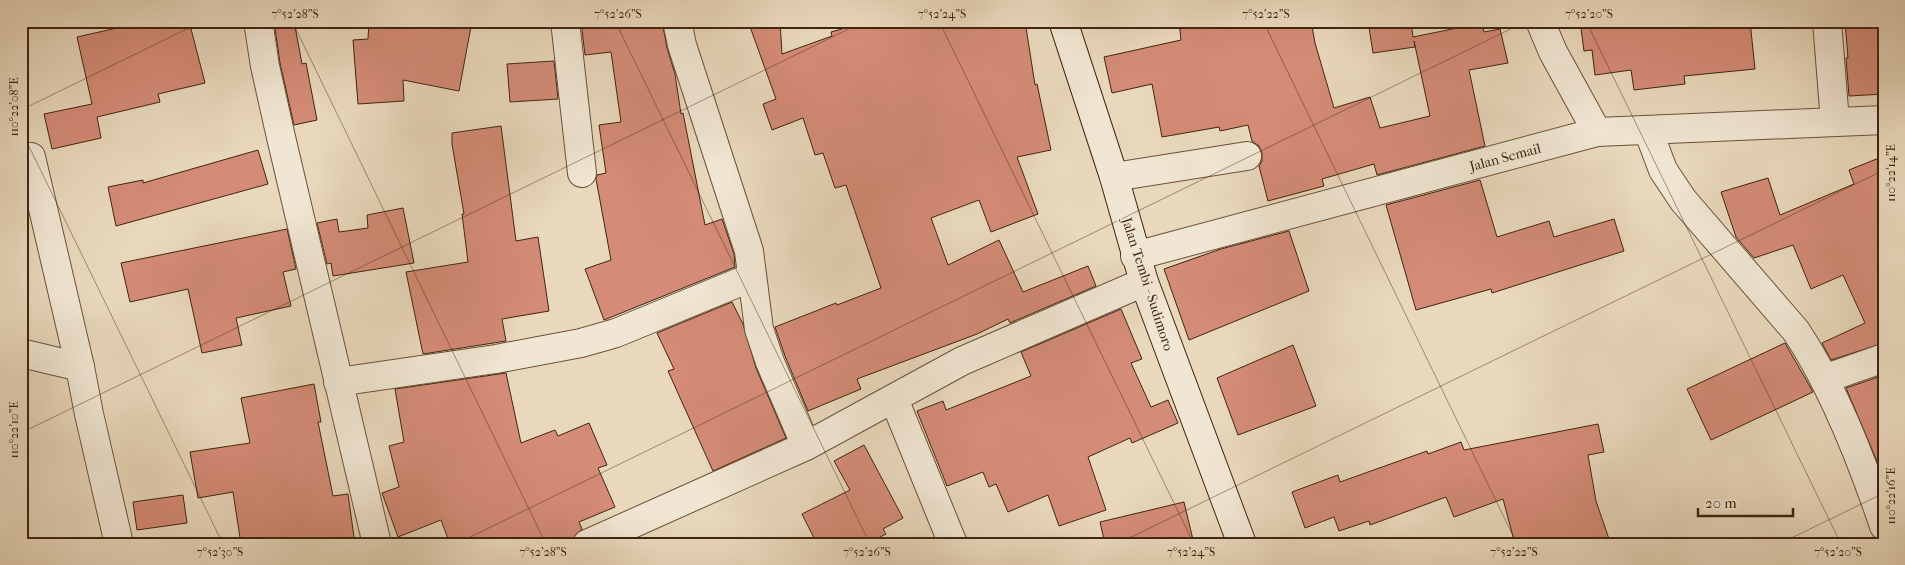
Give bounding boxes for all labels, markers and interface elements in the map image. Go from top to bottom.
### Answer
text: 7°52'28"S [271,7,319,21]
text: 7°52'26"S [594,7,642,21]
text: 7°52'24"S [918,7,966,21]
text: 7°52'22"S [1242,7,1290,21]
text: 7°52'20"S [1565,7,1613,21]
text: 110°22'08"E [7,77,21,137]
street label: Jalan Semail [1467,140,1543,175]
text: 110°22'14"E [1884,144,1898,202]
street label: Jalan Tembi - Sudimoro [1118,214,1177,353]
text: 110°22'10"E [7,401,21,459]
text: 110°22'16"E [1884,467,1898,525]
scale bar [1698,485,1792,517]
text: 20 m [1705,494,1737,512]
text: 7°52'30"S [197,545,243,559]
text: 7°52'28"S [519,545,567,559]
text: 7°52'26"S [843,545,891,559]
text: 7°52'24"S [1167,545,1215,559]
text: 7°52'22"S [1490,545,1538,559]
text: 7°52'20"S [1814,545,1862,559]

